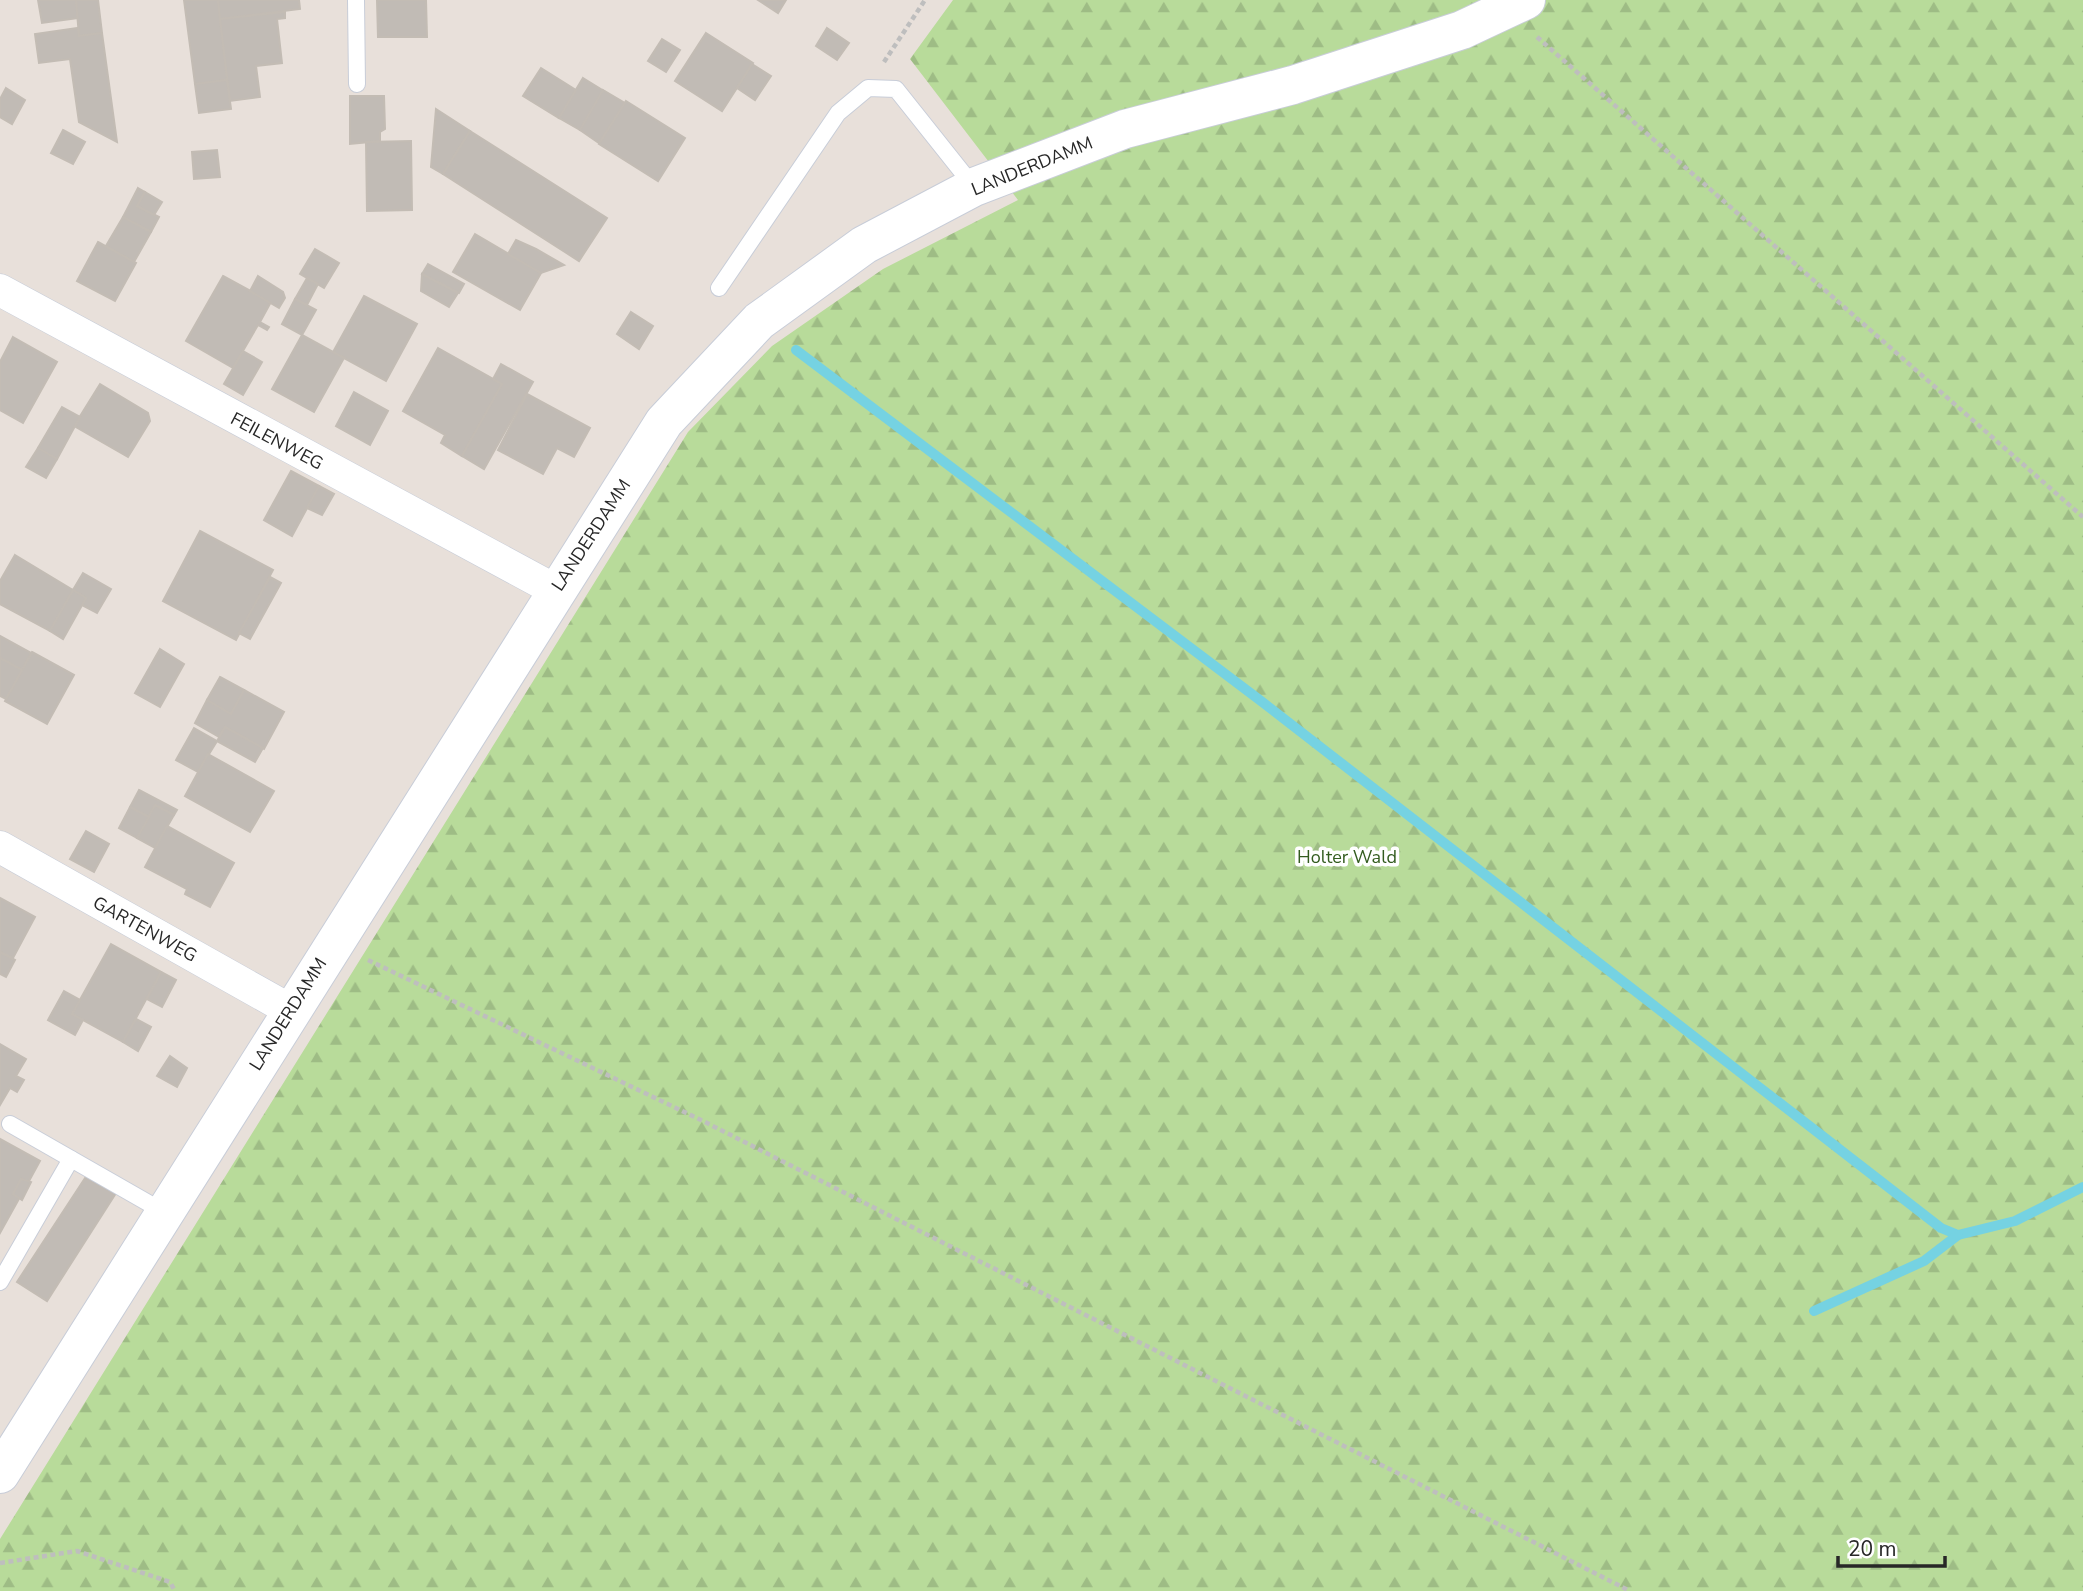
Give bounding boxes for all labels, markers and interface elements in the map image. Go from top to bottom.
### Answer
street label: LANDERDAMM [968,131,1096,201]
street label: FEILENWEG [226,406,328,476]
street label: LANDERDAMM [546,474,636,596]
park label: Holter Wald [1297,845,1397,869]
street label: GARTENWEG [89,890,201,968]
street label: LANDERDAMM [244,953,332,1075]
scale bar [1838,1524,1945,1568]
text: 20 m [1848,1535,1897,1563]

